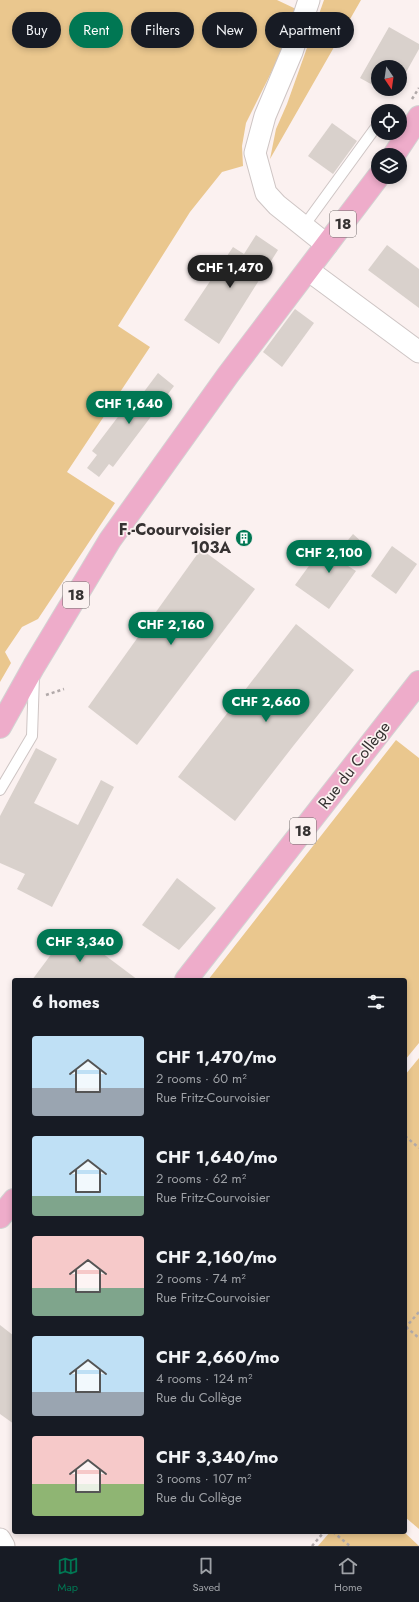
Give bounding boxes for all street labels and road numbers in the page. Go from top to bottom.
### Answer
road number: 18 [330,211,356,237]
road number: 18 [63,582,89,608]
street label: Rue du Collège [312,716,396,814]
road number: 18 [290,818,316,844]

